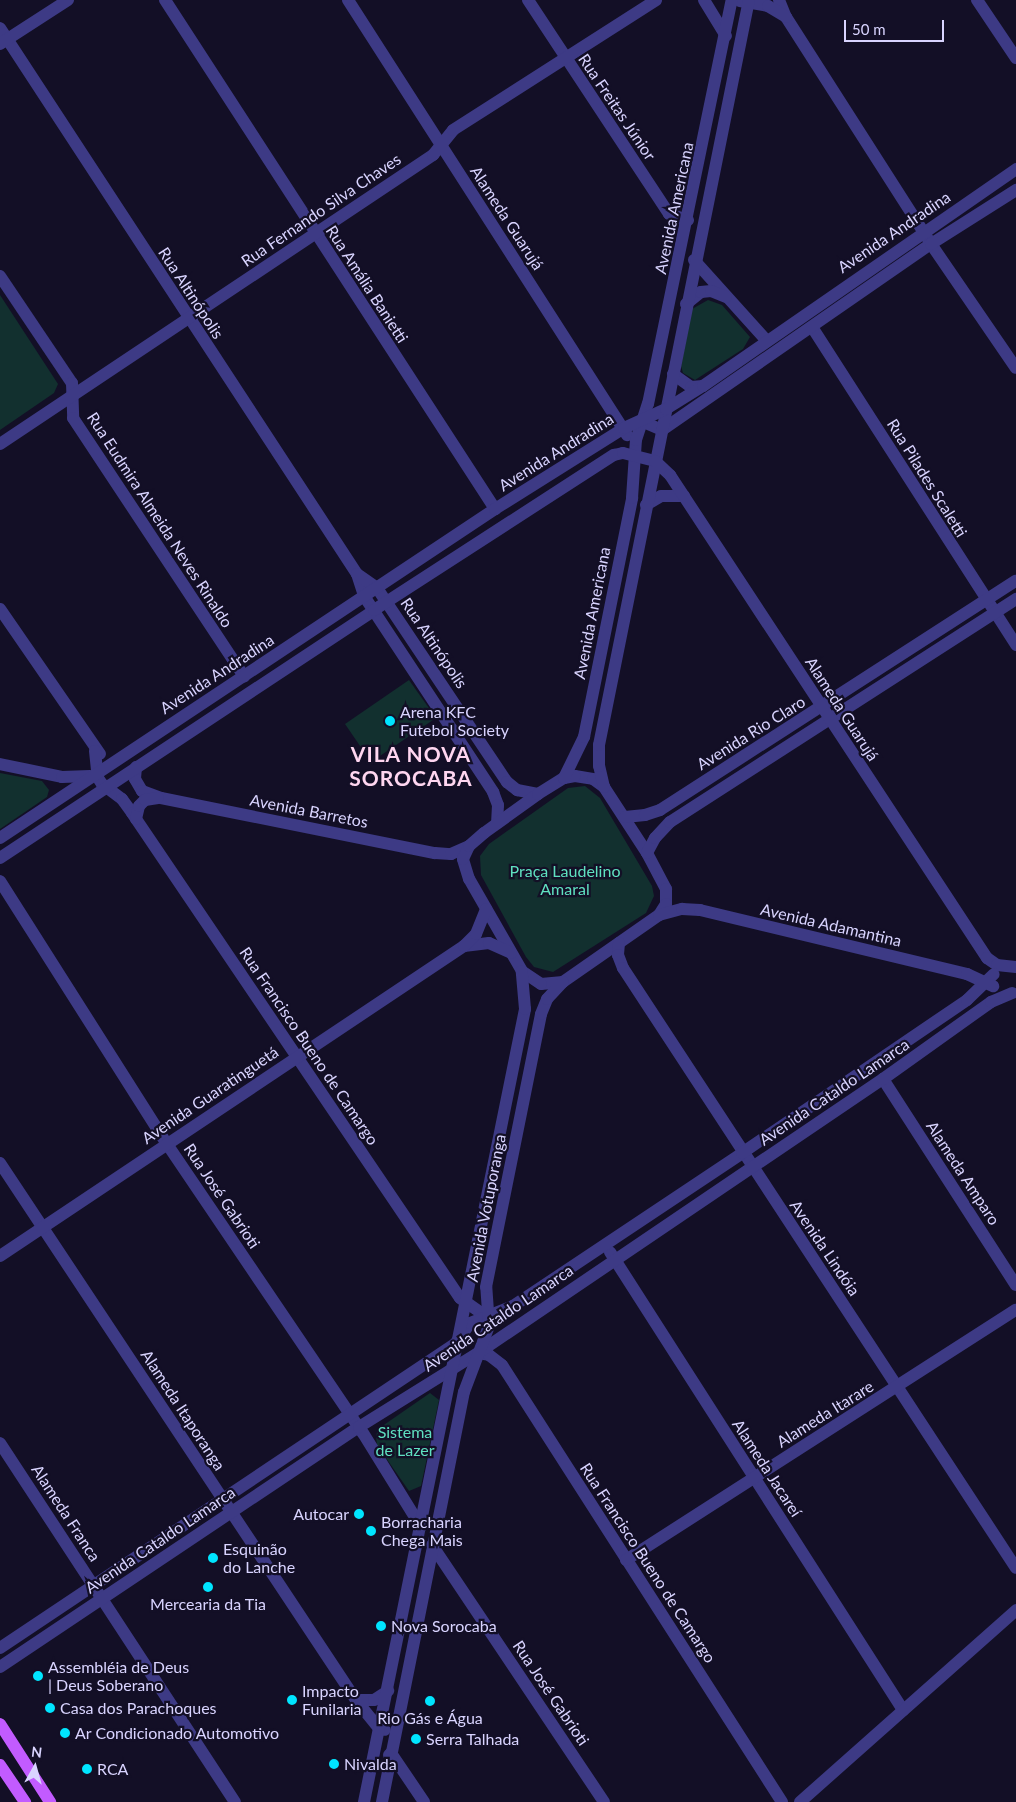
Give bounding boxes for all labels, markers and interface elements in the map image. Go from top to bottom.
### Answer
scale bar [846,10,946,42]
text: 50 m [852,20,886,38]
street label: Rua Freitas Júnior [574,50,660,164]
street label: Avenida Americana [651,140,697,276]
street label: Rua Fernando Silva Chaves [238,149,404,271]
street label: Alameda Guarujá [466,162,548,274]
street label: Avenida Andradina [834,187,954,277]
street label: Rua Amália Banietti [322,222,412,346]
street label: Rua Altinópolis [154,243,228,343]
street label: Rua Eudmira Almeida Neves Rinaldo [83,409,237,631]
street label: Avenida Andradina [495,409,617,495]
street label: Rua Pilades Scaletti [883,415,971,541]
street label: Avenida Americana [570,545,614,681]
street label: Rua Altinópolis [396,594,472,692]
street label: Avenida Andradina [156,630,278,718]
street label: Alameda Guarujá [801,653,883,765]
street label: Avenida Rio Claro [693,692,809,774]
place label: Arena KFC Futebol Society [400,702,509,740]
marker: Arena KFC Futebol Society [384,715,396,727]
district label: VILA NOVA SOROCABA [348,741,474,791]
street label: Avenida Barretos [248,790,370,832]
park label: Praça Laudelino Amaral [510,861,620,899]
street label: Avenida Adamantina [758,899,904,951]
street label: Rua Francisco Bueno de Camargo [235,943,383,1149]
street label: Avenida Cataldo Lamarca [755,1035,913,1149]
street label: Avenida Guaratinguetá [138,1042,282,1148]
street label: Alameda Amparo [922,1117,1004,1229]
street label: Avenida Votuporanga [462,1132,510,1284]
street label: Rua José Gabrioti [180,1140,264,1252]
street label: Avenida Lindóia [786,1197,864,1299]
street label: Avenida Cataldo Lamarca [419,1261,577,1375]
street label: Alameda Itaporanga [137,1346,229,1474]
street label: Alameda Itarare [773,1377,877,1451]
street label: Alameda Jacareí [728,1415,806,1521]
park label: Sistema de Lazer [375,1422,435,1460]
street label: Rua Francisco Bueno de Camargo [576,1459,720,1667]
street label: Alameda Franca [28,1461,104,1565]
street label: Avenida Cataldo Lamarca [81,1483,239,1597]
place label: Autocar [293,1504,349,1524]
marker: Autocar [353,1508,365,1520]
place label: Borracharia Chega Mais [381,1512,463,1550]
marker: Borracharia Chega Mais [365,1525,377,1537]
place label: Esquinão do Lanche [223,1539,295,1577]
marker: Esquinão do Lanche [207,1552,219,1564]
marker: Mercearia da Tia [202,1581,214,1593]
place label: Mercearia da Tia [150,1594,266,1614]
place label: Nova Sorocaba [391,1616,497,1636]
marker: Nova Sorocaba [375,1620,387,1632]
street label: Rua José Gabrioti [509,1637,593,1749]
place label: Assembléia de Deus | Deus Soberano [48,1657,189,1695]
marker: Assembléia de Deus | Deus Soberano [32,1670,44,1682]
place label: Impacto Funilaria [302,1681,361,1719]
marker: Impacto Funilaria [286,1694,298,1706]
marker: Rio Gás e Água [424,1695,436,1707]
place label: Casa dos Parachoques [60,1698,217,1718]
marker: Casa dos Parachoques [44,1702,56,1714]
place label: Rio Gás e Água [377,1708,483,1728]
place label: Ar Condicionado Automotivo [75,1723,280,1743]
marker: Ar Condicionado Automotivo [59,1727,71,1739]
place label: Serra Talhada [426,1729,520,1749]
marker: Serra Talhada [410,1733,422,1745]
north arrow [10,1742,60,1792]
text: N [30,1743,43,1761]
place label: Nivalda [344,1754,397,1774]
marker: Nivalda [328,1758,340,1770]
place label: RCA [97,1759,128,1779]
marker: RCA [81,1763,93,1775]

